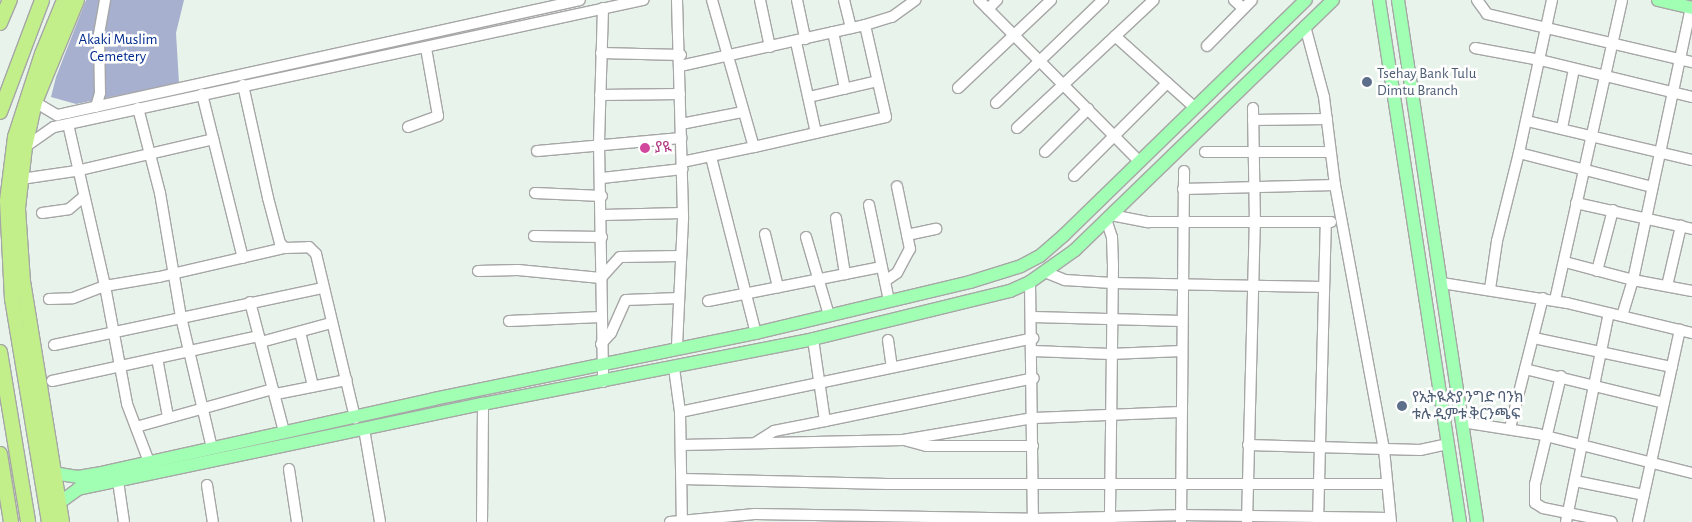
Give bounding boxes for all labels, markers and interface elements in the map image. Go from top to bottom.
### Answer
park label: Akaki Muslim Cemetery [78,30,158,65]
place label: Tsehay Bank Tulu Dimtu Branch [1377,64,1476,99]
marker: Tsehay Bank Tulu Dimtu Branch [1361,76,1373,88]
place label: ያዪ [655,139,672,157]
marker: ያዪ [639,142,651,154]
place label: የኢትዪጵያ ንግድ ባንክ ቱሉ ዲምቱ ቅርንጫፍ [1412,388,1523,423]
marker: የኢትዪጵያ ንግድ ባንክ ቱሉ ዲምቱ ቅርንጫፍ [1396,400,1408,412]

